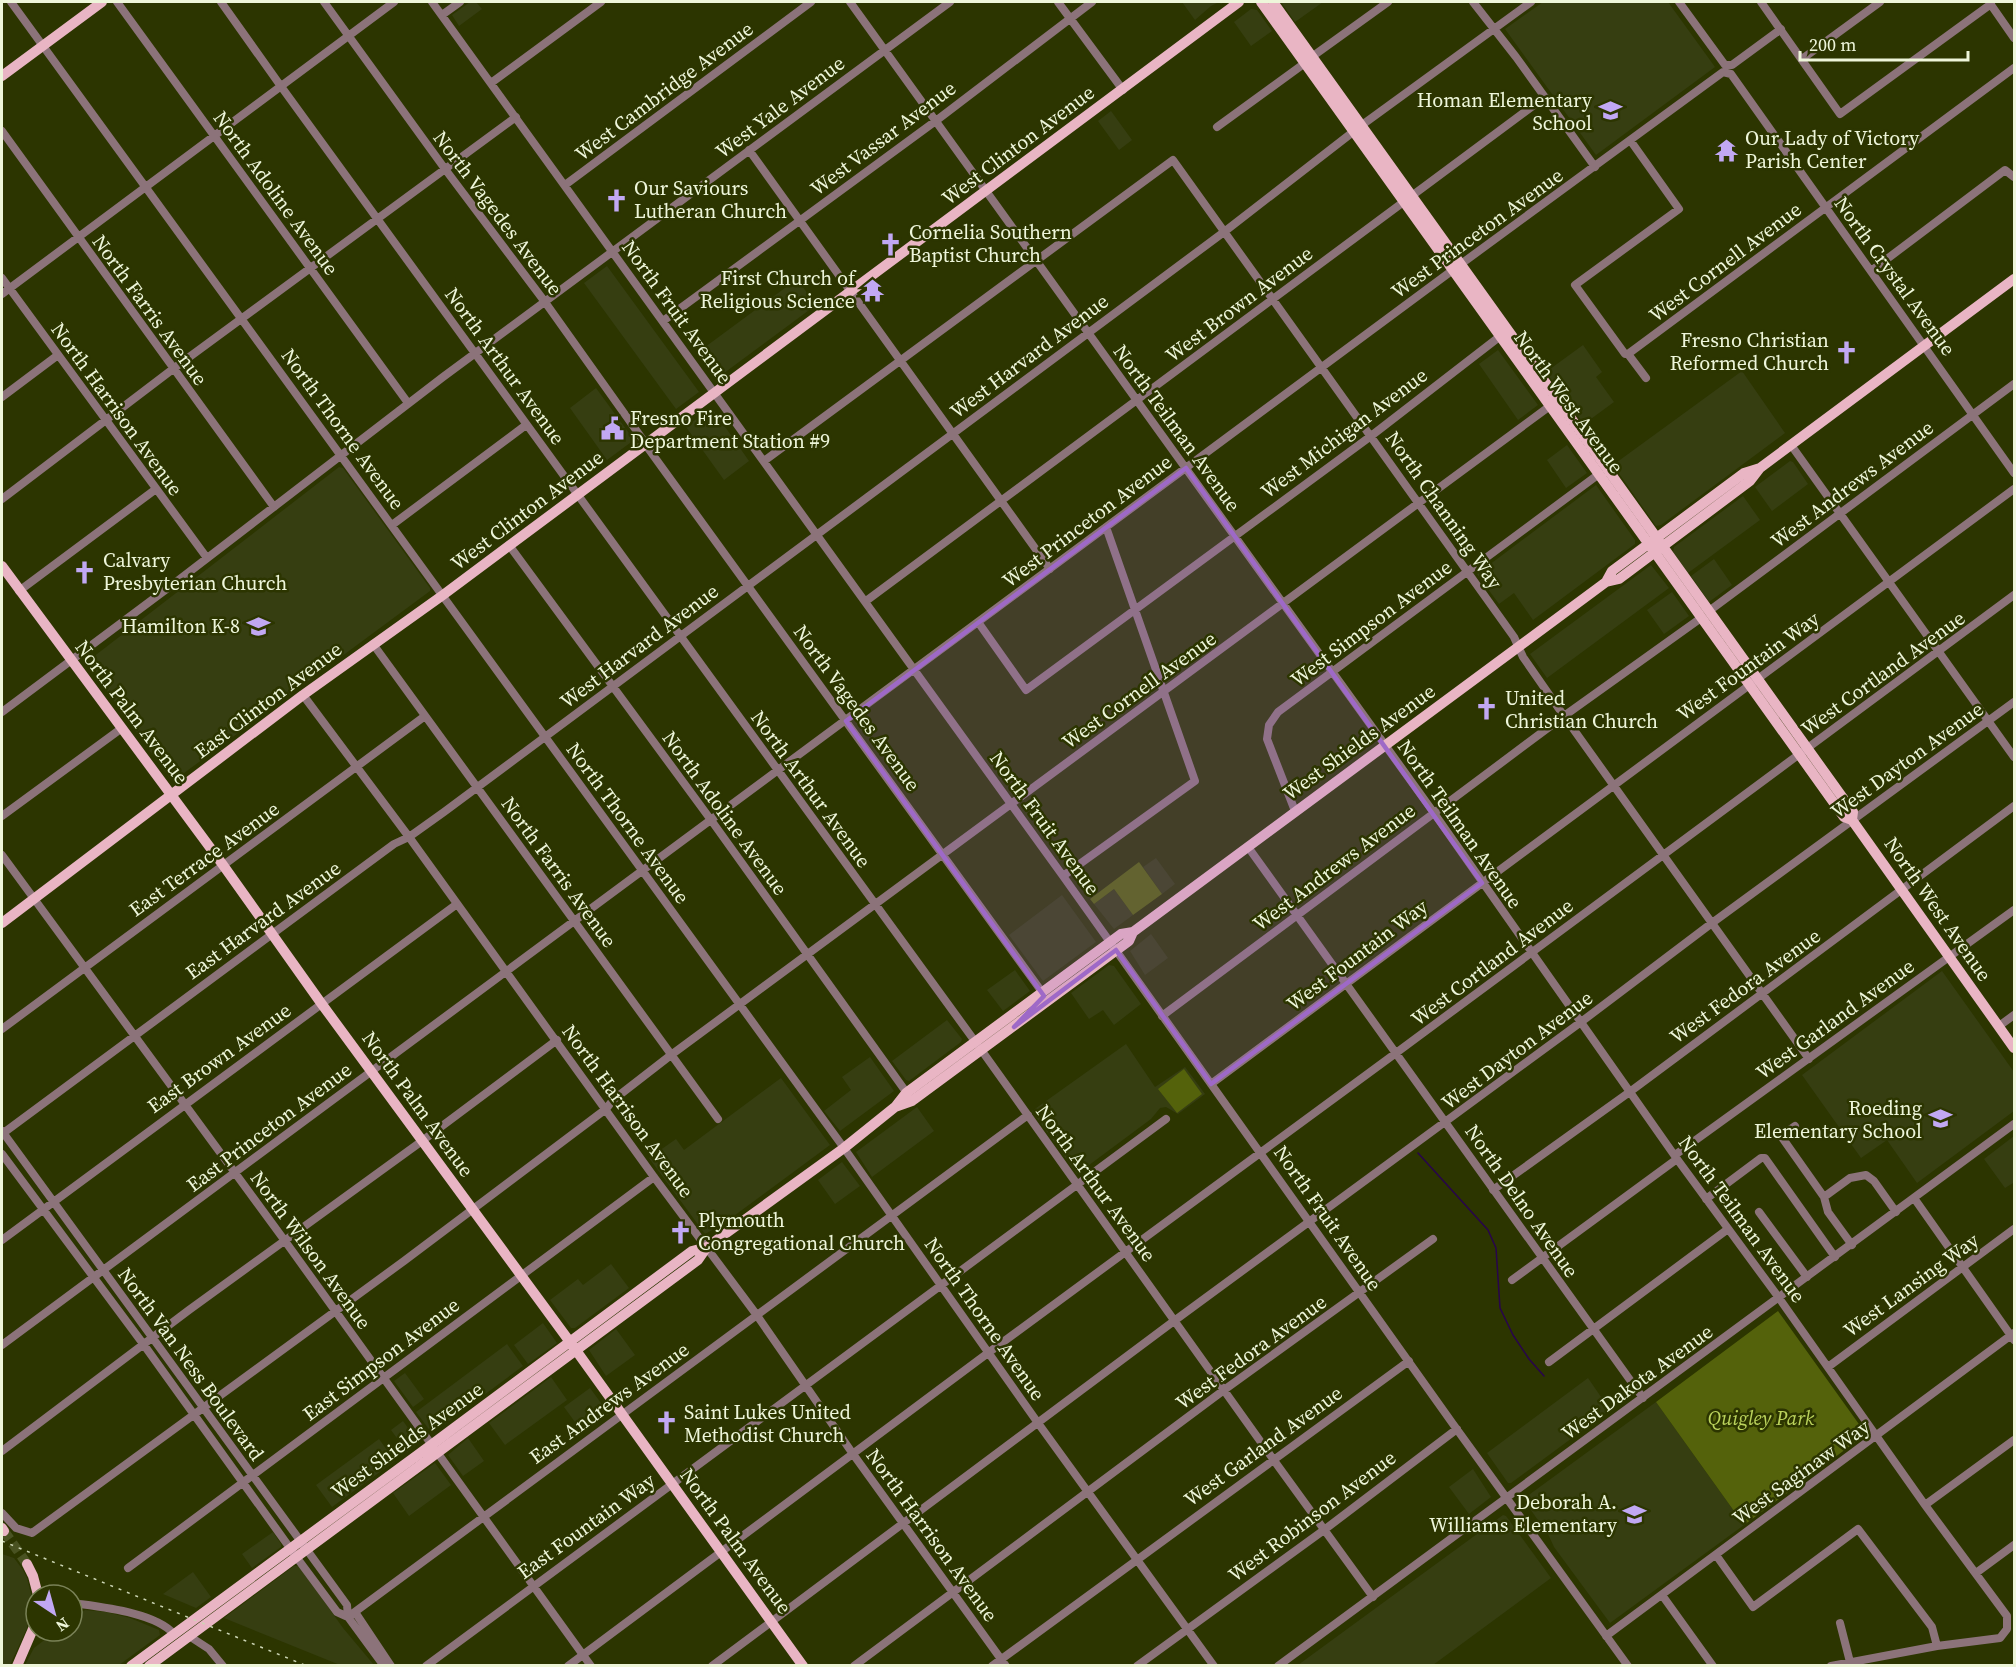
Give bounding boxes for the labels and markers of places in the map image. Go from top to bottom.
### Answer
place label: Homan Elementary School [1417,86,1593,137]
school or university icon: Homan Elementary School [1597,98,1623,124]
place label: Our Lady of Victory Parish Center [1745,124,1920,175]
temple icon: Our Lady of Victory Parish Center [1714,137,1740,163]
place label: Our Saviours Lutheran Church [634,174,787,225]
church icon: Our Saviours Lutheran Church [603,187,629,213]
place label: Cornelia Southern Baptist Church [909,218,1072,269]
church icon: Cornelia Southern Baptist Church [878,231,904,257]
place label: First Church of Religious Science [700,264,857,315]
temple icon: First Church of Religious Science [860,277,886,303]
place label: Fresno Christian Reformed Church [1670,326,1829,377]
church icon: Fresno Christian Reformed Church [1834,339,1860,365]
place label: Fresno Fire Department Station #9 [630,404,830,455]
public building icon: Fresno Fire Department Station #9 [599,416,625,442]
place label: Calvary Presbyterian Church [103,546,287,597]
church icon: Calvary Presbyterian Church [72,559,98,585]
place label: Hamilton K-8 [121,612,240,640]
school or university icon: Hamilton K-8 [245,613,271,639]
place label: United Christian Church [1505,684,1658,735]
church icon: United Christian Church [1474,696,1500,722]
place label: Roeding Elementary School [1754,1094,1922,1145]
school or university icon: Roeding Elementary School [1927,1106,1953,1132]
place label: Plymouth Congregational Church [698,1206,905,1257]
church icon: Plymouth Congregational Church [667,1219,693,1245]
place label: Saint Lukes United Methodist Church [684,1398,851,1449]
church icon: Saint Lukes United Methodist Church [653,1410,679,1436]
place label: Deborah A. Williams Elementary [1429,1488,1618,1539]
school or university icon: Deborah A. Williams Elementary [1622,1501,1648,1527]

